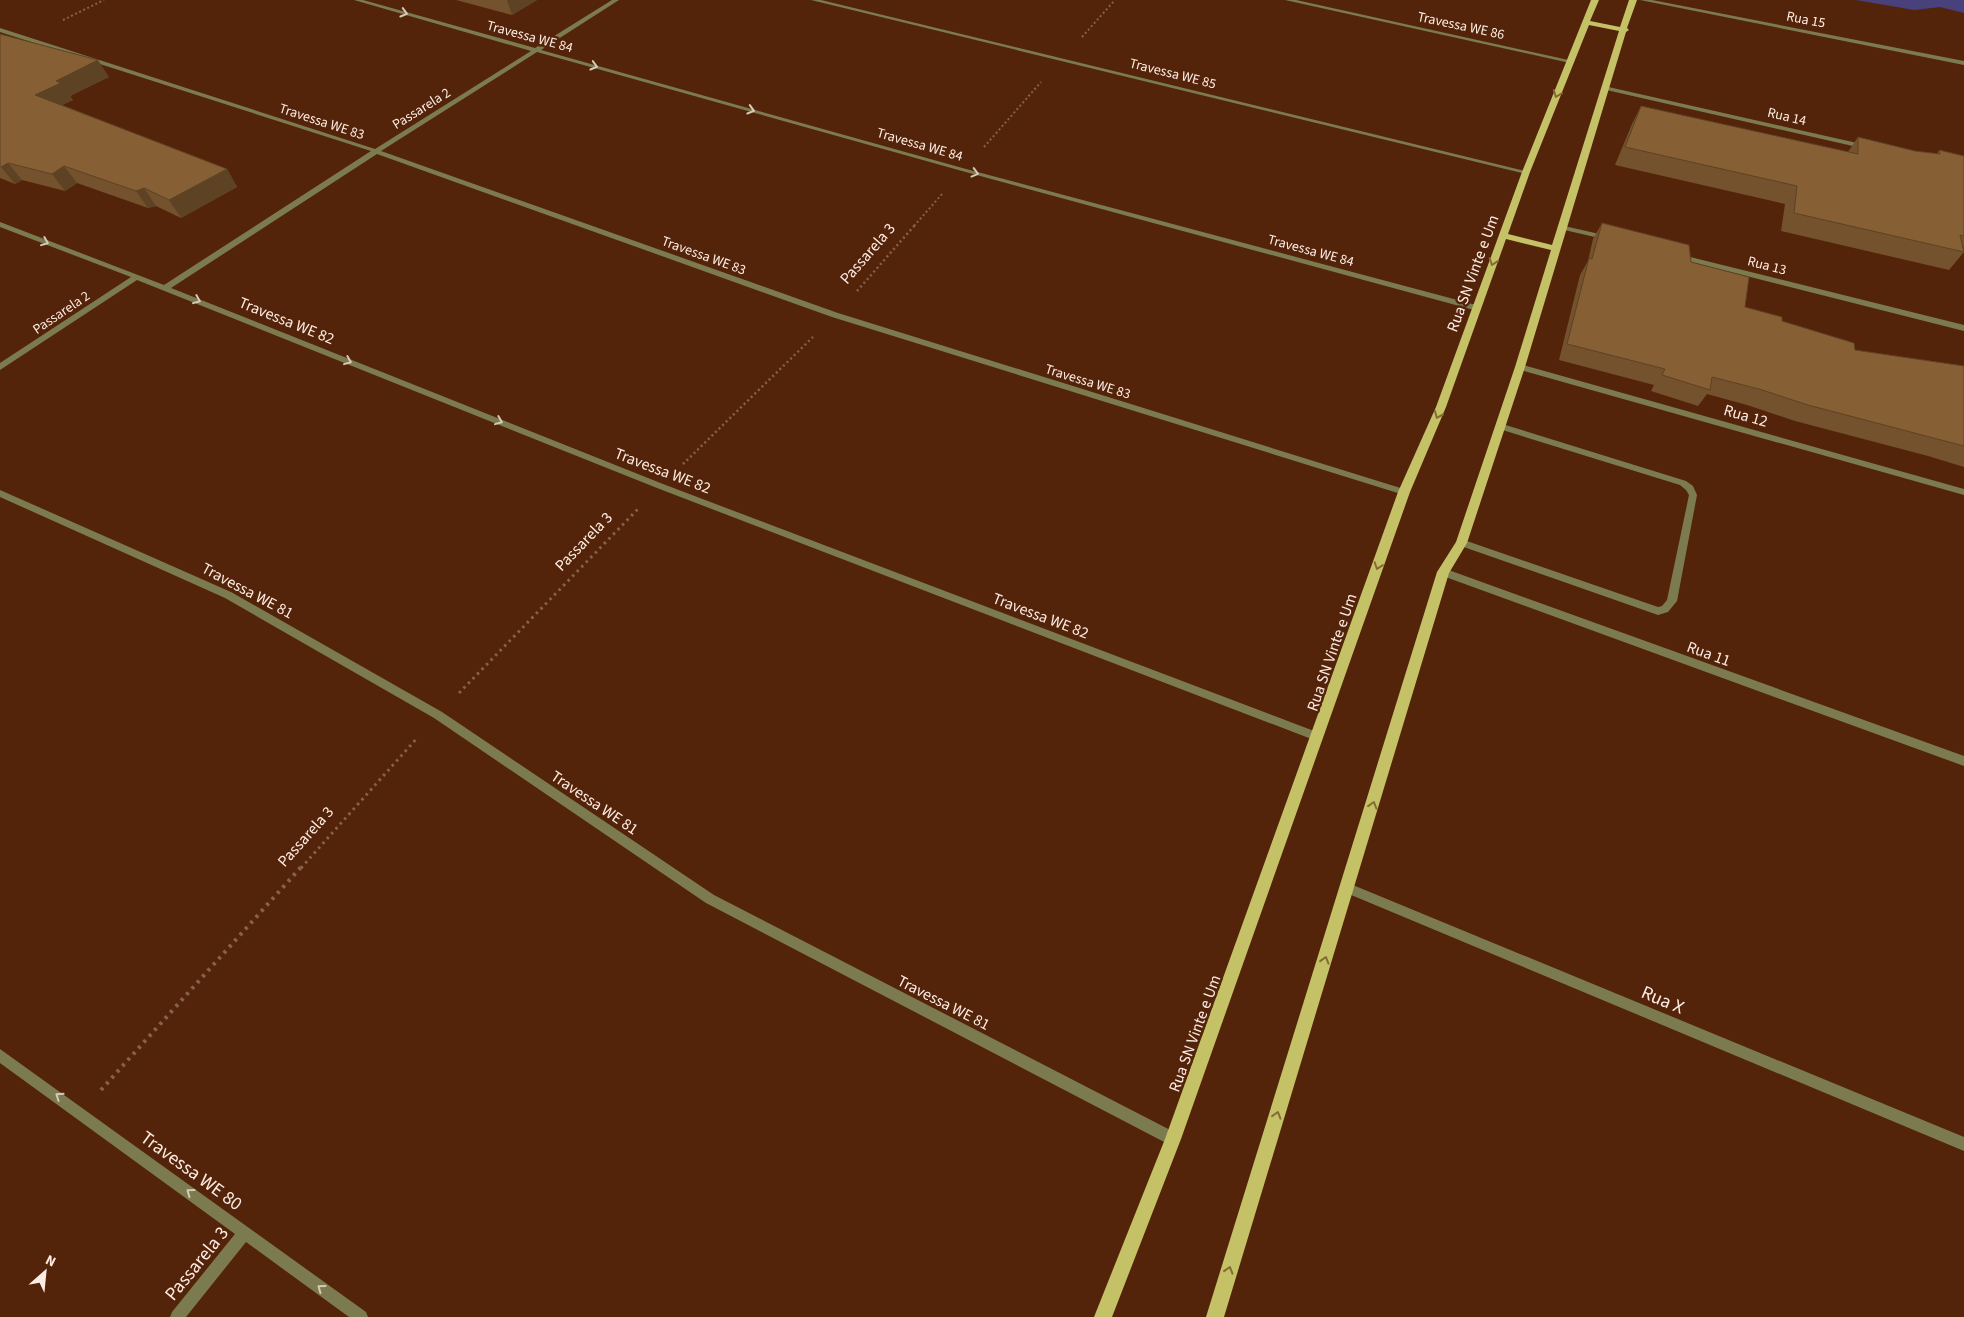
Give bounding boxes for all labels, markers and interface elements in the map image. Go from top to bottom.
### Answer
street label: Rua 15 [1785,6,1827,34]
street label: Travessa WE 86 [1415,7,1506,45]
one-way arrow [400,8,408,18]
street label: Travessa WE 84 [484,16,575,58]
street label: Travessa WE 85 [1127,54,1218,94]
one-way arrow [590,61,598,71]
street label: Passarela 2 [389,83,455,135]
one-way arrow [1553,89,1563,98]
street label: Travessa WE 83 [276,99,367,145]
street label: Rua 14 [1765,103,1808,131]
one-way arrow [746,104,755,115]
street label: Travessa WE 84 [874,123,965,167]
one-way arrow [970,167,978,177]
street label: Rua SN Vinte e Um [1442,212,1504,335]
street label: Passarela 3 [835,218,901,289]
street label: Travessa WE 84 [1265,230,1356,272]
street label: Travessa WE 83 [659,231,749,280]
one-way arrow [40,236,49,246]
street label: Rua 13 [1745,252,1788,280]
one-way arrow [1489,258,1499,266]
street label: Passarela 2 [29,286,94,339]
street label: Travessa WE 82 [236,292,338,350]
one-way arrow [192,294,201,305]
one-way arrow [343,355,352,365]
street label: Travessa WE 83 [1042,359,1133,404]
street label: Rua 12 [1721,399,1770,433]
one-way arrow [1433,410,1444,419]
one-way arrow [494,415,503,425]
street label: Travessa WE 82 [611,443,714,499]
street label: Passarela 3 [550,507,618,576]
street label: Travessa WE 81 [198,557,297,624]
one-way arrow [1374,561,1384,570]
street label: Travessa WE 82 [989,588,1092,644]
street label: Rua SN Vinte e Um [1301,591,1362,714]
street label: Rua 11 [1684,636,1734,672]
street label: Travessa WE 81 [546,765,643,840]
one-way arrow [1367,801,1377,809]
street label: Passarela 3 [273,802,339,872]
one-way arrow [1320,956,1330,965]
street label: Travessa WE 81 [893,970,994,1036]
street label: Rua SN Vinte e Um [1164,972,1226,1095]
street label: Rua X [1637,979,1688,1022]
one-way arrow [55,1093,65,1102]
one-way arrow [1271,1112,1281,1120]
street label: Travessa WE 80 [135,1125,248,1217]
one-way arrow [187,1190,196,1198]
street label: Passarela 3 [159,1221,236,1307]
north arrow [20,1247,70,1297]
text: N [42,1250,59,1272]
one-way arrow [1223,1267,1233,1275]
one-way arrow [318,1286,327,1294]

